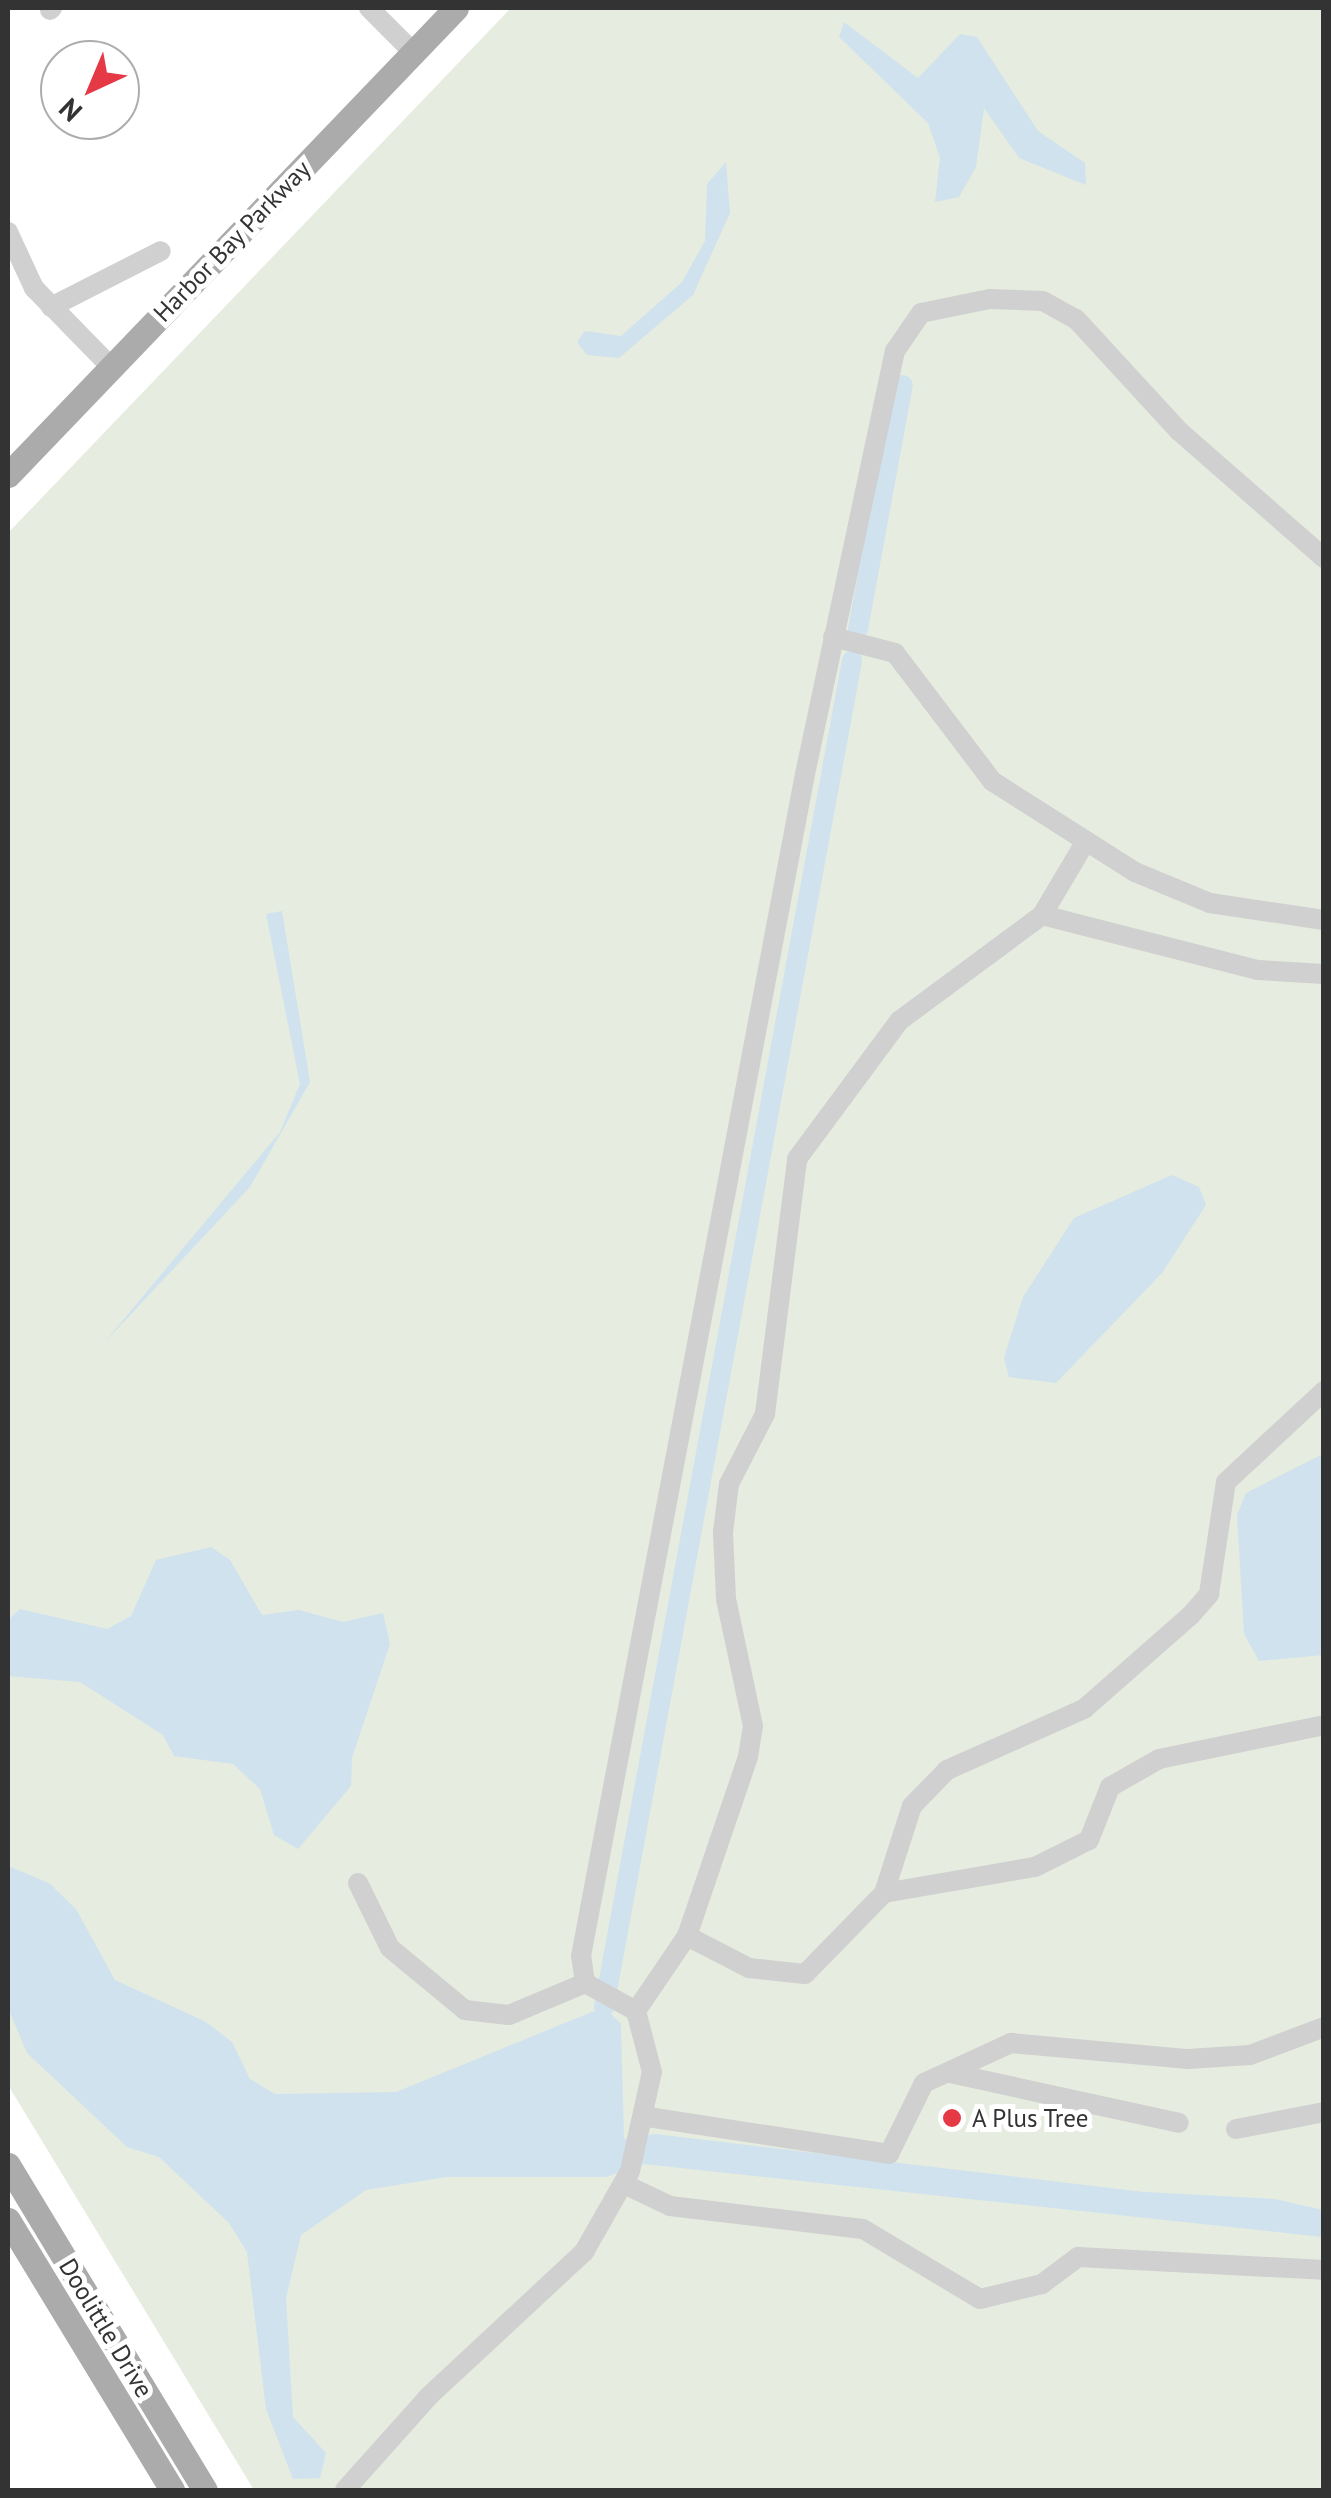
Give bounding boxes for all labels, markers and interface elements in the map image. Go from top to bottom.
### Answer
north arrow [40,40,140,140]
text: N [51,91,90,130]
street label: Harbor Bay Parkway [147,154,317,328]
place label: A Plus Tree [972,2103,1090,2133]
marker: A Plus Tree [941,2107,963,2129]
street label: Doolittle Drive [53,2253,159,2403]

